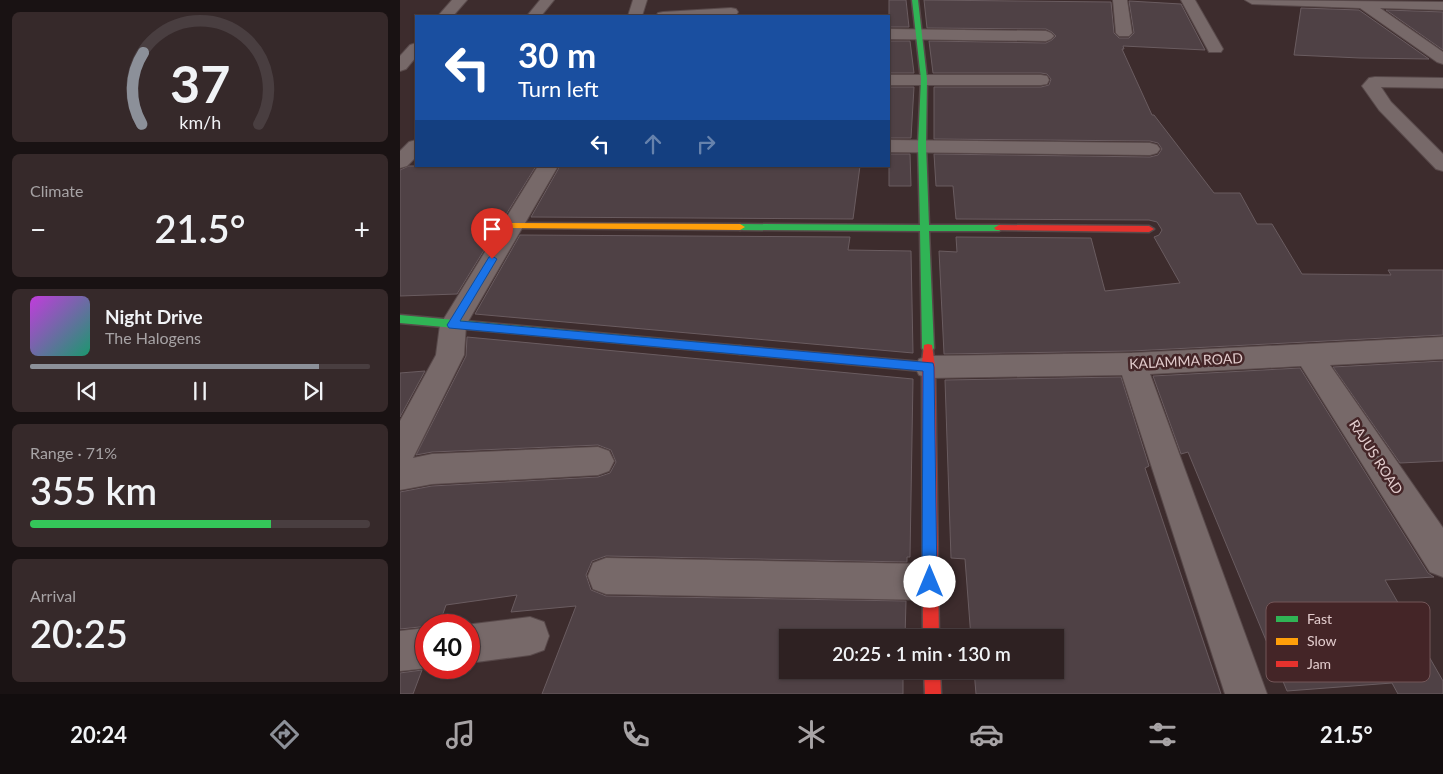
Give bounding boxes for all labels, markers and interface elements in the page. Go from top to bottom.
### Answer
text: 30 m [518,33,596,75]
icon: left [435,35,500,100]
text: 37 [170,52,230,114]
text: Turn left [518,75,599,102]
text: km/h [179,111,221,133]
icon: left [586,130,614,158]
icon: ahead [639,130,667,158]
icon: right [692,130,720,158]
text: Climate [30,181,83,200]
text: 21.5° [155,205,245,251]
pin [471,208,513,259]
text: − [30,212,46,246]
text: + [354,212,370,246]
icon: arrive [478,215,506,243]
text: Night Drive [105,305,203,328]
text: The Halogens [105,328,201,347]
street label: KALAMMA ROAD [1129,349,1243,372]
icon: previous [73,377,101,405]
icon: pause [186,377,214,405]
icon: next [299,377,327,405]
street label: RAJUS ROAD [1346,416,1407,497]
text: Range · 71% [30,443,117,462]
text: 355 km [30,467,157,513]
position arrow [903,555,955,607]
text: Arrival [30,586,76,605]
legend [1266,602,1430,682]
text: 20:25 [30,610,128,656]
text: Fast [1307,610,1332,627]
speed limit sign: 40 [415,614,480,679]
text: Slow [1307,632,1337,649]
text: 20:25 · 1 min · 130 m [832,642,1011,665]
text: Jam [1307,655,1331,672]
icon: directions [267,717,302,752]
icon: music [443,717,478,752]
icon: phone [618,717,653,752]
icon: climate [794,717,829,752]
icon: car [969,717,1004,752]
icon: filters [1145,717,1180,752]
text: 20:24 [70,721,127,748]
text: 21.5° [1320,721,1373,748]

